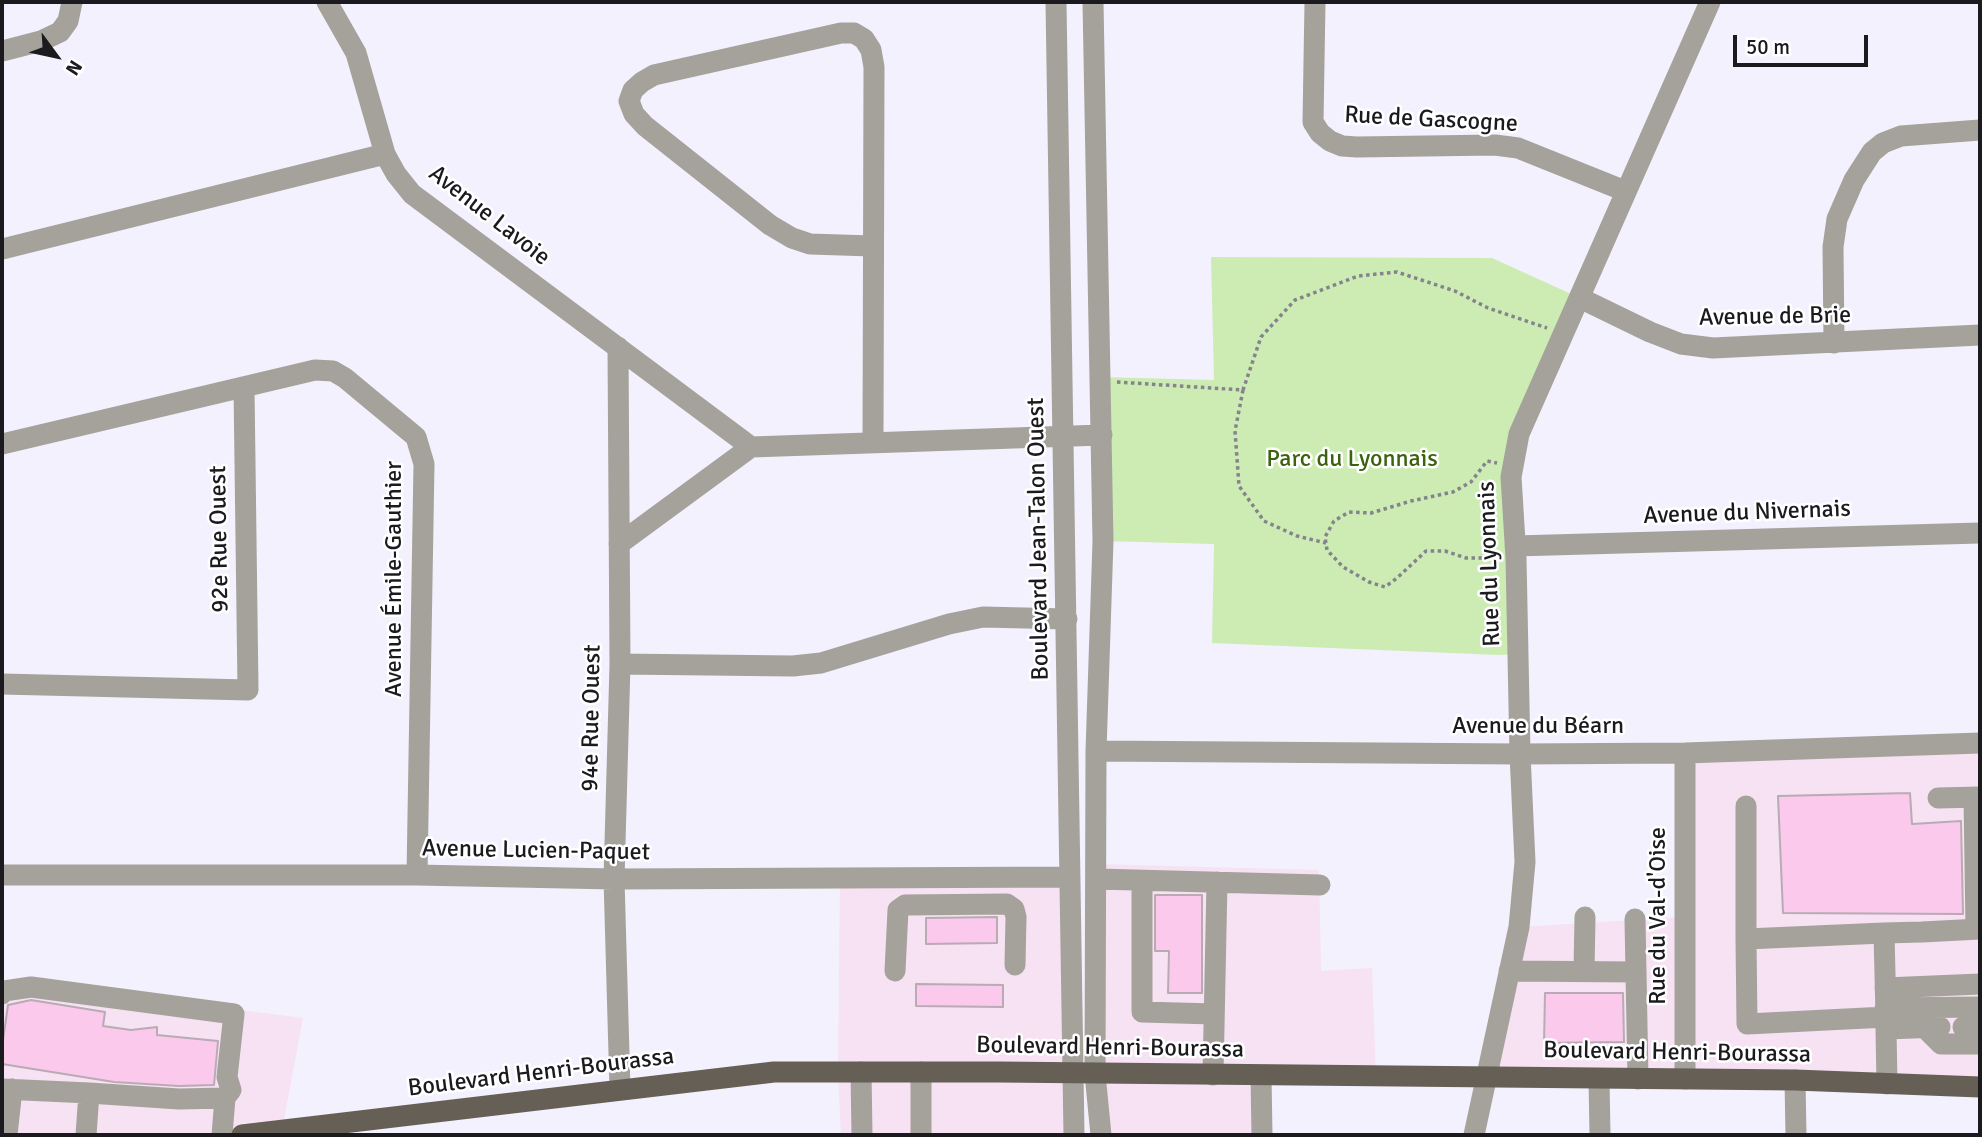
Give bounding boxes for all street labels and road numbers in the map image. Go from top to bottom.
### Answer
street label: Rue de Gascogne [1343,101,1519,139]
street label: Avenue Lavoie [423,160,555,272]
street label: Avenue de Brie [1699,301,1851,333]
street label: Boulevard Jean-Talon Ouest [1022,397,1056,681]
street label: Avenue Émile-Gauthier [381,461,409,697]
street label: 92e Rue Ouest [204,465,236,613]
street label: Rue du Lyonnais [1473,481,1507,647]
street label: Avenue du Nivernais [1643,495,1851,531]
street label: 94e Rue Ouest [576,644,608,792]
street label: Avenue du Béarn [1452,713,1624,741]
street label: Rue du Val-d'Oise [1645,827,1673,1005]
street label: Avenue Lucien-Paquet [422,835,650,867]
street label: Boulevard Henri-Bourassa [976,1031,1244,1065]
street label: Boulevard Henri-Bourassa [1543,1036,1811,1070]
street label: Boulevard Henri-Bourassa [406,1042,676,1104]

